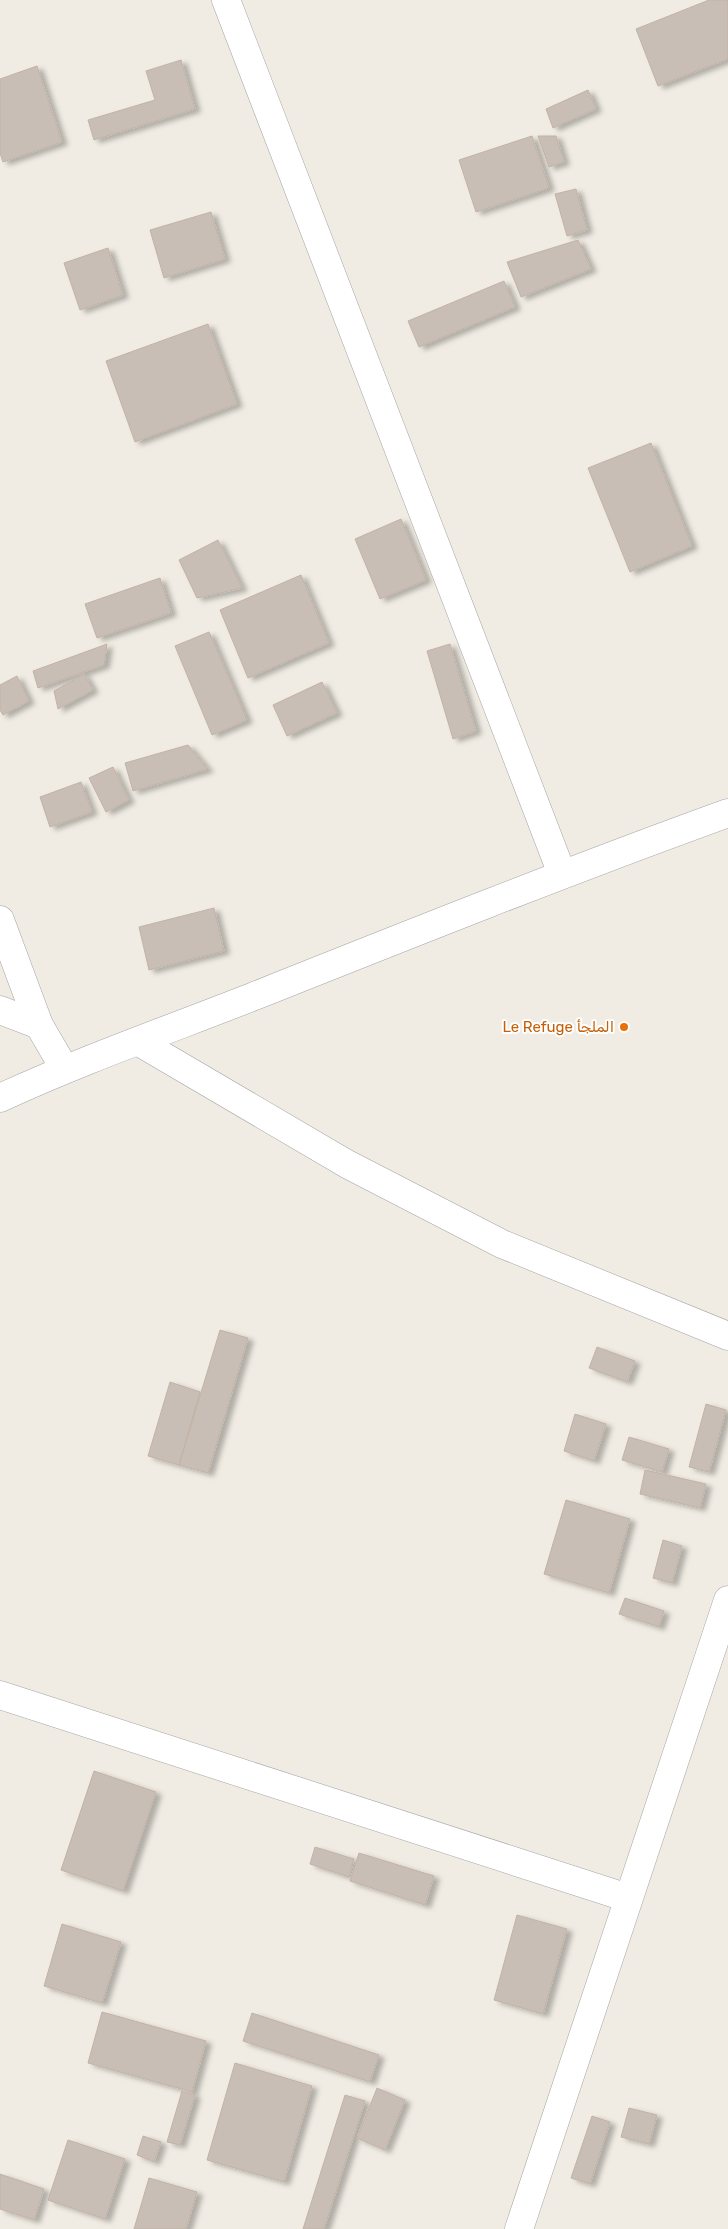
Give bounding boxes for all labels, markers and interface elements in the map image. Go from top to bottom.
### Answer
place label: Le Refuge الملجأ [502,1018,614,1036]
marker: Le Refuge الملجأ [618,1021,630,1033]

